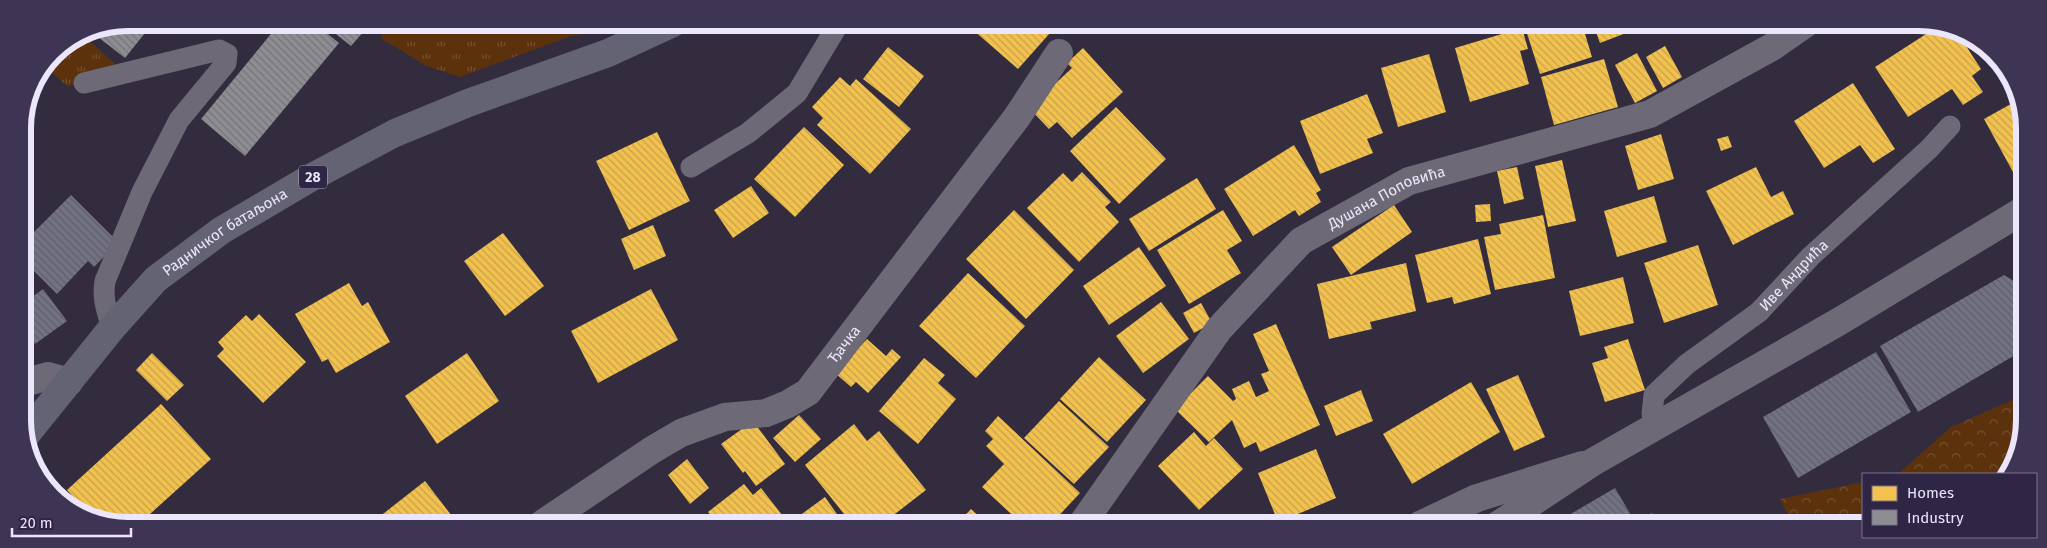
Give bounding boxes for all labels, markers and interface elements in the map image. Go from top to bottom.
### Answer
street label: Душана Поповића [1324,162,1447,234]
road number: 28 [299,166,327,188]
street label: Радничког батаљона [159,185,291,280]
street label: Иве Андрића [1756,236,1832,315]
street label: Ђачка [824,322,864,367]
legend [1862,473,2037,538]
text: Homes [1907,484,1954,502]
scale bar [12,506,131,538]
text: Industry [1907,509,1964,527]
text: 20 m [20,514,53,532]

